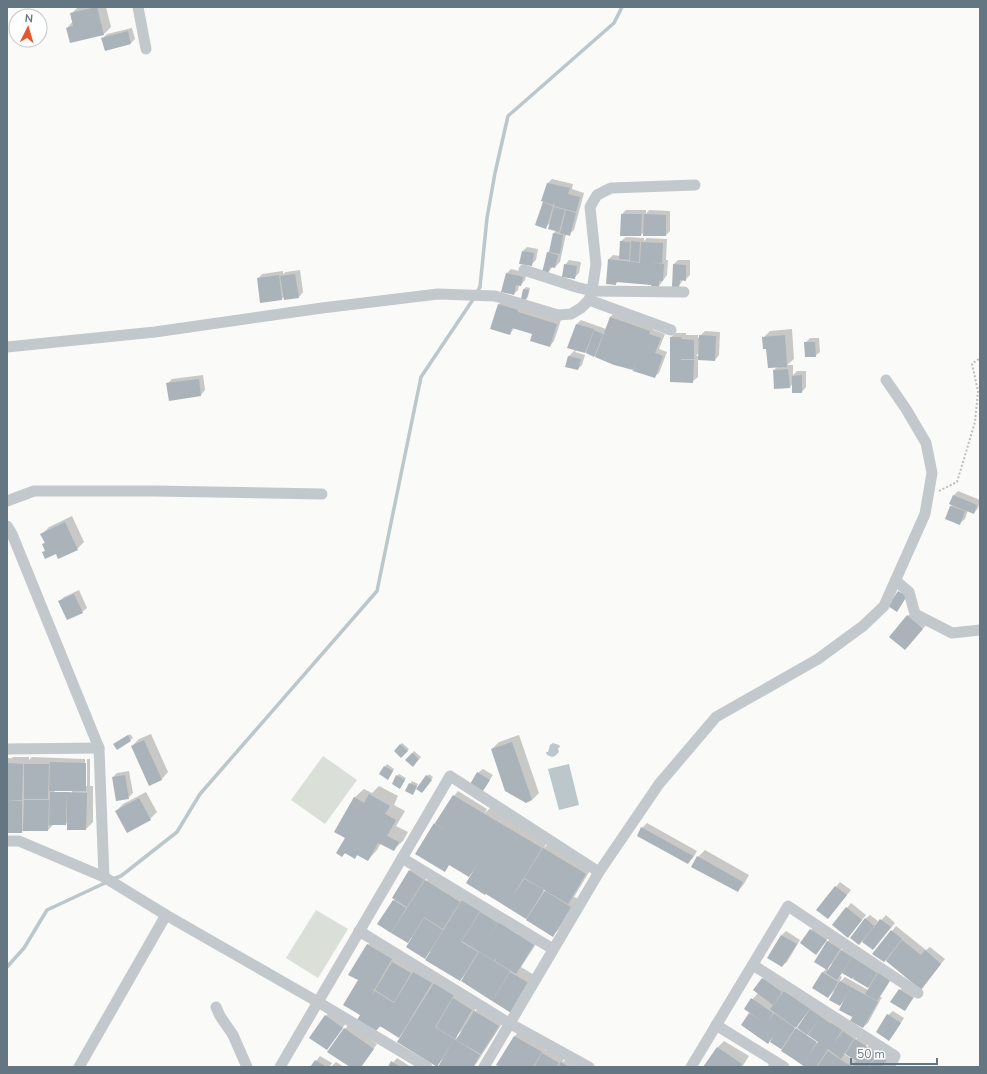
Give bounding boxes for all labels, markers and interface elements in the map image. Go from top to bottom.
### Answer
north arrow [8,8,48,48]
text: N [24,11,34,26]
scale bar [851,1040,937,1066]
text: 50 m [857,1046,885,1062]

